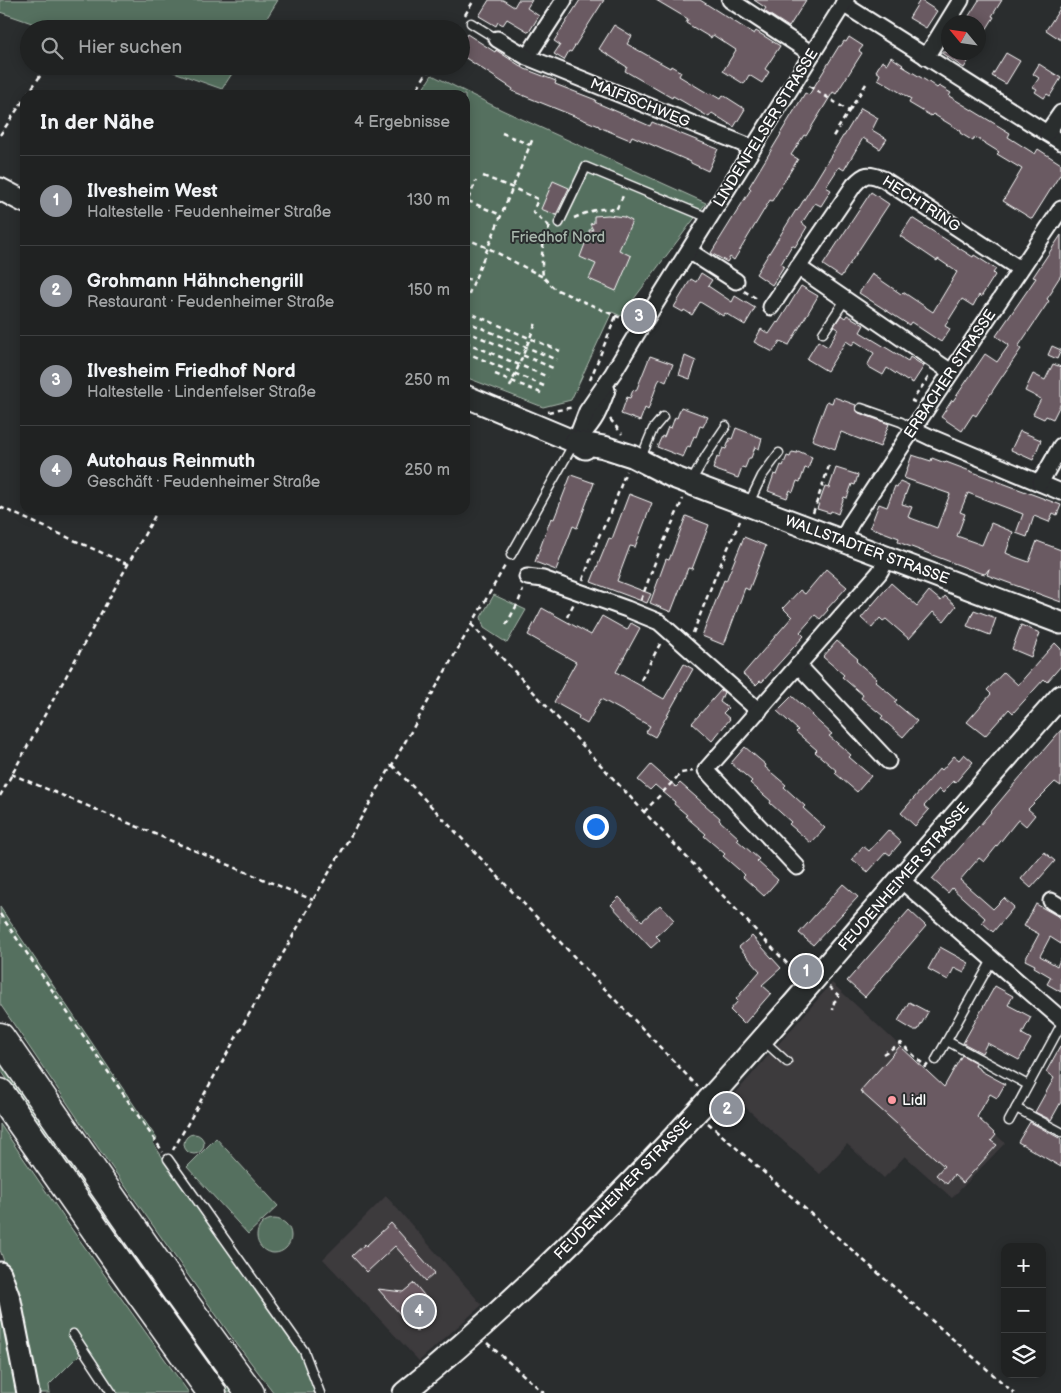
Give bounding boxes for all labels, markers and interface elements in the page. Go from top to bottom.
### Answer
north arrow [941,15,986,60]
search box [20,20,470,75]
icon: search [38,34,66,62]
text: Hier suchen [78,36,182,59]
street label: LINDENFELSER STRASSE [709,45,823,211]
street label: MAIFISCHWEG [587,74,693,132]
text: In der Nähe [40,110,154,135]
text: 4 Ergebnisse [354,113,450,132]
street label: HECHTRING [878,172,964,236]
text: Ilvesheim West [87,180,218,203]
text: 1 [53,191,59,210]
text: 130 m [407,191,450,210]
text: Haltestelle · Feudenheimer Straße [87,203,331,222]
park label: Friedhof Nord [511,228,605,247]
text: Grohmann Hähnchengrill [87,270,304,293]
text: 2 [51,281,61,300]
text: 150 m [408,281,450,300]
text: Restaurant · Feudenheimer Straße [87,293,334,312]
pin: 3 [623,297,655,335]
street label: ERBACHER STRASSE [900,306,1000,442]
text: Ilvesheim Friedhof Nord [87,360,296,383]
text: 3 [51,371,61,390]
text: 250 m [404,371,450,390]
text: Haltestelle · Lindenfelser Straße [87,383,316,402]
text: Autohaus Reinmuth [87,450,255,473]
text: 4 [51,461,61,480]
text: 250 m [404,461,450,480]
text: Geschäft · Feudenheimer Straße [87,473,320,492]
street label: WALLSTADTER STRASSE [782,511,952,589]
street label: FEUDENHEIMER STRASSE [834,799,974,955]
your location [583,814,609,840]
pin: 1 [790,952,822,990]
pin: 2 [711,1090,743,1128]
place label: Lidl [902,1091,926,1110]
marker: Lidl [886,1094,898,1106]
street label: FEUDENHEIMER STRASSE [550,1114,696,1264]
map controls [1001,1243,1046,1378]
button: + [1001,1243,1046,1288]
button: − [1001,1288,1046,1333]
pin: 4 [403,1292,435,1330]
button: layers [1001,1333,1046,1378]

